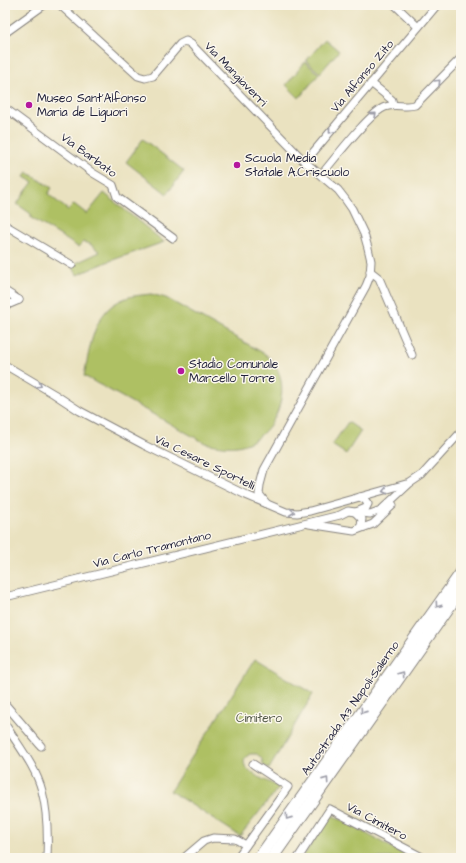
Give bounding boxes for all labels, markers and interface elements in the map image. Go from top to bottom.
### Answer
street label: Via Alfonso Zito [327,36,398,116]
street label: Via Mangiaverri [200,38,271,111]
one-way arrow [433,79,441,87]
place label: Museo Sant'Alfonso Maria de Liguori [37,90,146,122]
marker: Museo Sant'Alfonso Maria de Liguori [24,100,34,110]
one-way arrow [369,112,377,119]
one-way arrow [328,126,335,134]
street label: Via Barbato [57,129,121,182]
place label: Scuola Media Statale A.Criscuolo [245,150,349,181]
marker: Scuola Media Statale A.Criscuolo [232,160,242,170]
place label: Stadio Comunale Marcello Torre [189,356,279,387]
marker: Stadio Comunale Marcello Torre [176,366,186,376]
one-way arrow [35,380,42,388]
street label: Via Cesare Sportelli [152,431,258,494]
one-way arrow [382,486,388,494]
one-way arrow [288,507,295,516]
street label: Via Carlo Tramontano [91,527,213,572]
one-way arrow [436,601,443,608]
street label: Autostrada A3 Napoli-Salerno [297,637,404,779]
one-way arrow [397,672,404,679]
one-way arrow [361,707,368,714]
park label: Cimitero [236,710,282,727]
one-way arrow [321,778,328,785]
street label: Via Cimitero [343,798,410,845]
one-way arrow [286,813,293,820]

